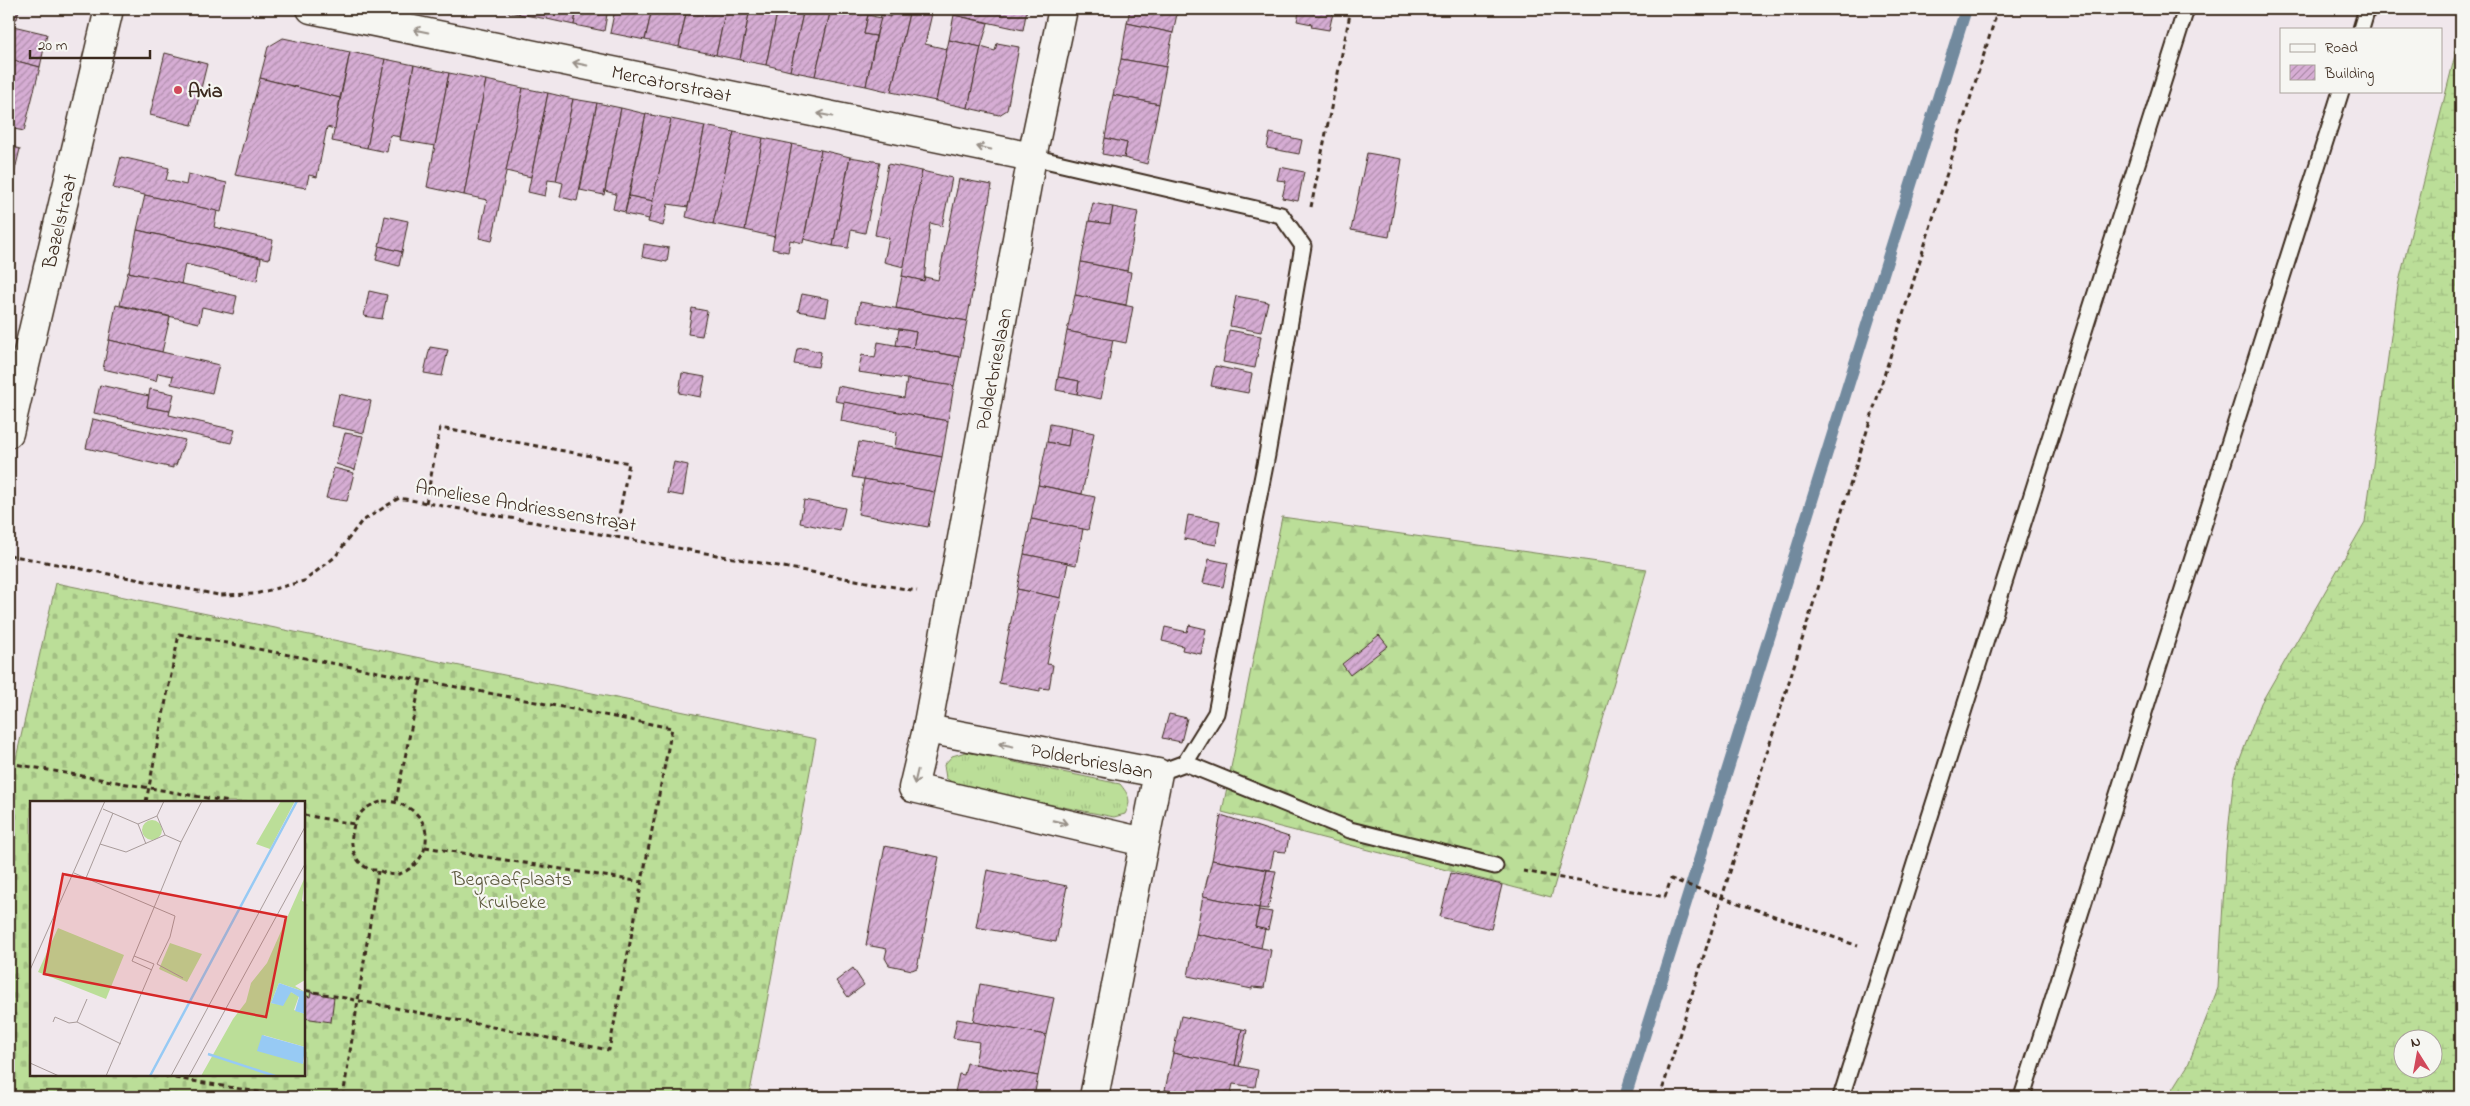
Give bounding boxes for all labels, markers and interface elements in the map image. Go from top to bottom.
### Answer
one-way arrow [413,26,429,36]
scale bar [30,28,150,60]
legend [2280,28,2442,92]
text: 20 m [38,35,68,57]
text: Road [2325,37,2358,59]
one-way arrow [573,59,589,69]
street label: Mercatorstraat [608,59,734,112]
text: Building [2324,63,2374,86]
place label: Avia [188,78,223,107]
marker: Avia [172,84,184,96]
one-way arrow [817,110,833,119]
one-way arrow [977,142,993,152]
street label: Bazelstraat [36,171,87,273]
street label: Polderbrieslaan [969,306,1022,433]
street label: Anneliese Andriessenstraat [413,474,639,541]
street label: Polderbrieslaan [1028,737,1156,789]
one-way arrow [999,739,1015,749]
one-way arrow [911,768,920,784]
inset map [30,801,305,1076]
one-way arrow [1051,818,1067,827]
park label: Begraafplaats Kruibeke [451,866,572,918]
north arrow [2392,1028,2442,1078]
text: N [2409,1032,2422,1054]

